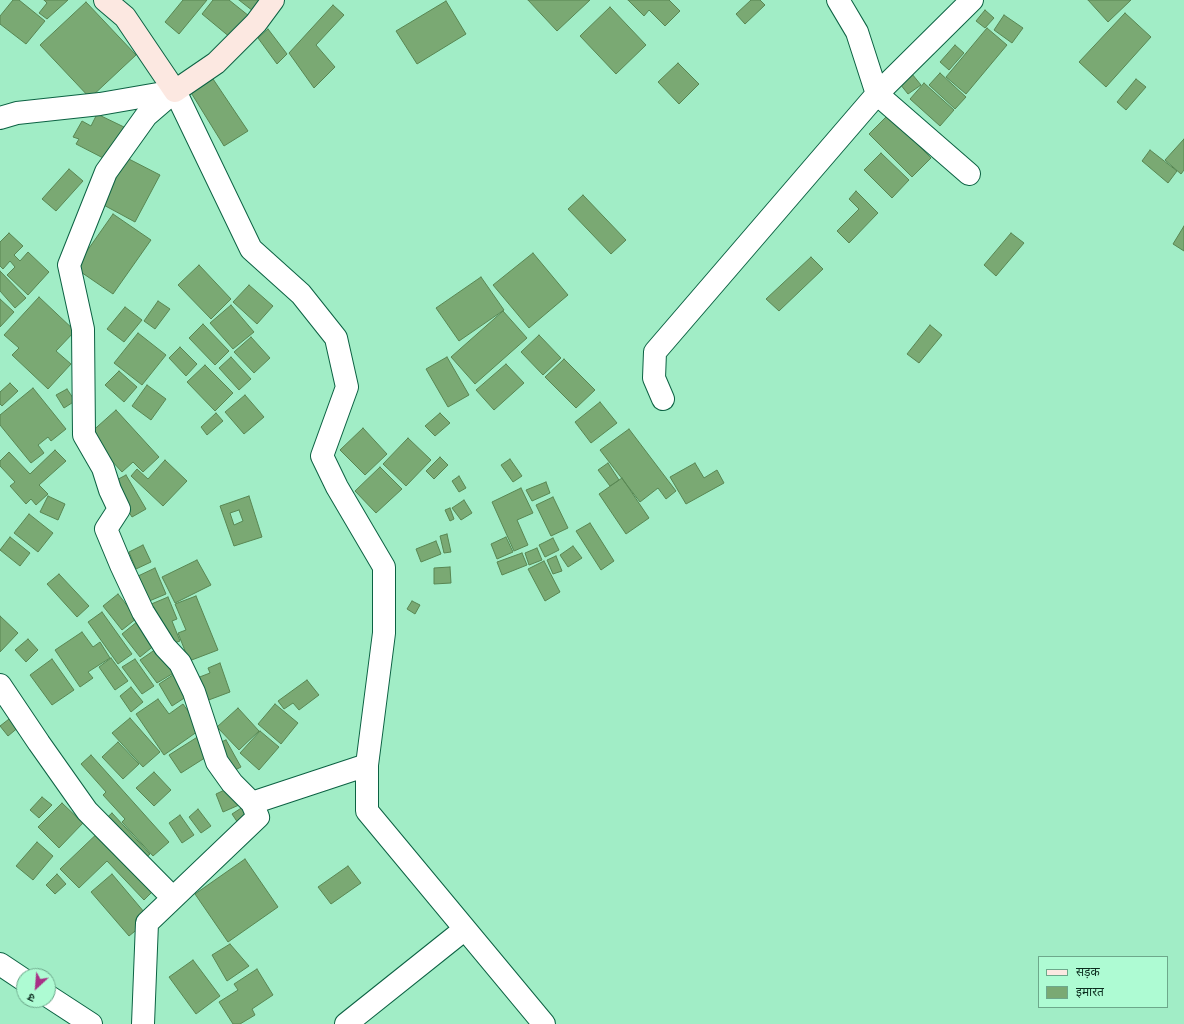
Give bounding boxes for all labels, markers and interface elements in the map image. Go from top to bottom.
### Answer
legend [1038,956,1168,1008]
text: सड़क [1076,964,1100,978]
north arrow [16,968,56,1008]
text: इमारत [1076,984,1104,998]
text: उ [25,991,37,1006]

